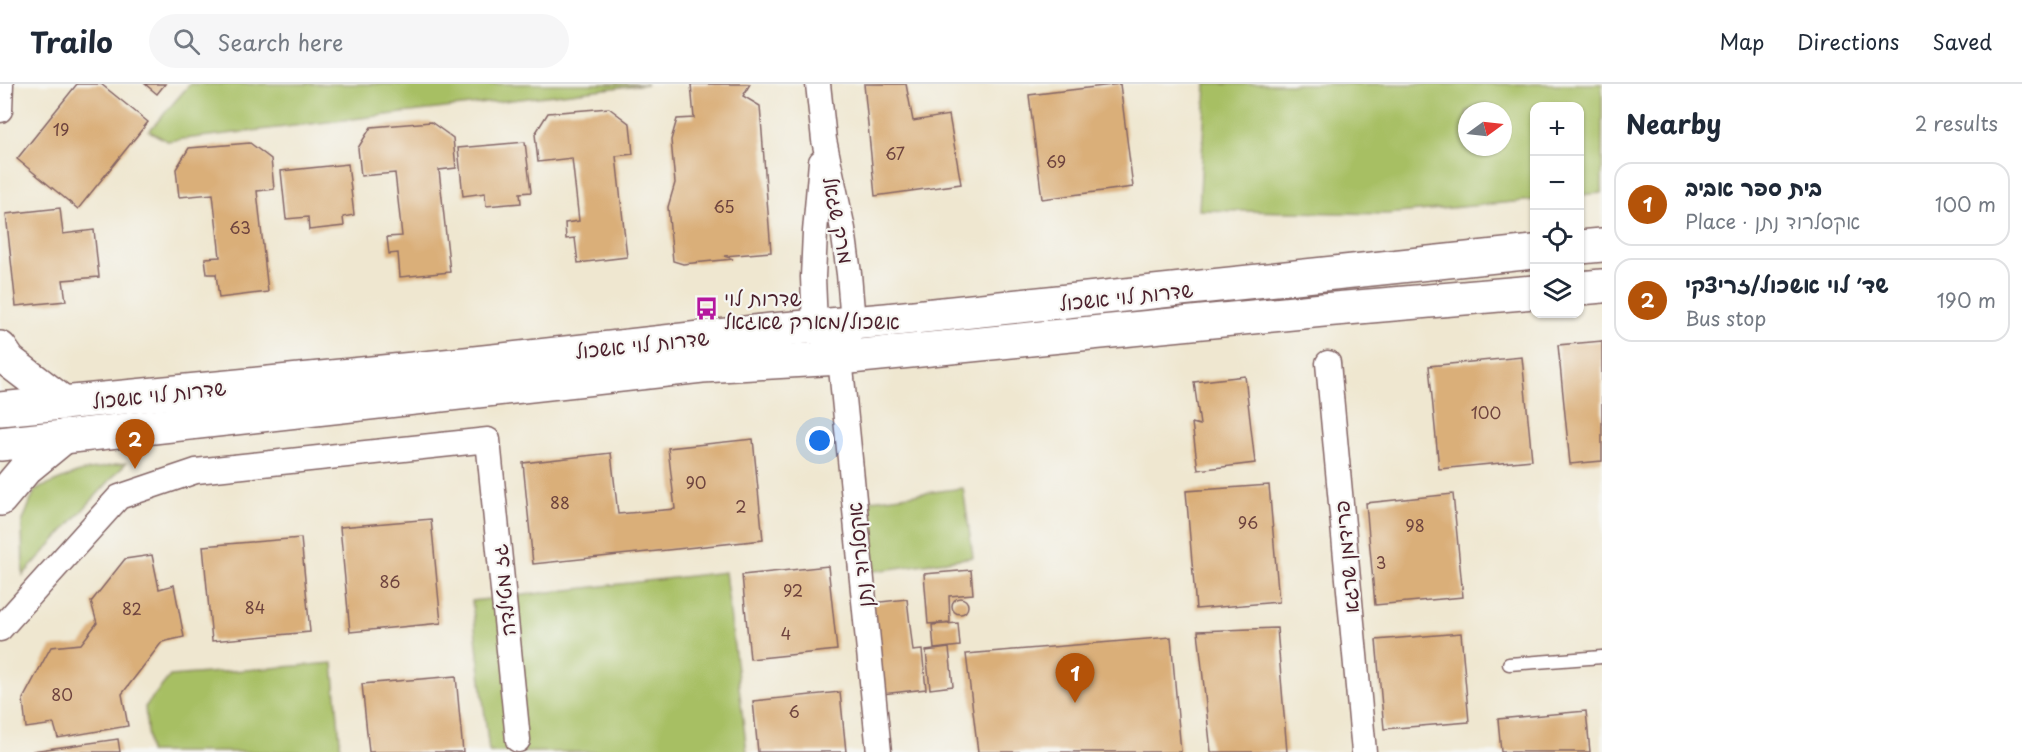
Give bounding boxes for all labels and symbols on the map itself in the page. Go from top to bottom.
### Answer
north arrow [1458,102,1512,156]
house number: 19 [53,117,69,141]
house number: 67 [885,141,905,165]
house number: 69 [1046,149,1066,173]
street label: מרק שגאל [816,174,862,266]
house number: 65 [713,194,735,218]
house number: 63 [229,215,251,239]
street label: שדרות לוי אשכול [1057,274,1195,318]
place label: שדרות לוי אשכול/מארק שאגאל [724,283,900,336]
bus stop icon: שדרות לוי אשכול/מארק שאגאל [693,296,719,322]
street label: שדרות לוי אשכול [573,322,711,366]
street label: שדרות לוי אשכול [90,372,228,416]
house number: 100 [1471,400,1501,424]
pin: 2 [116,420,154,469]
your location [805,426,834,455]
house number: 90 [685,470,707,494]
house number: 88 [550,490,570,514]
house number: 2 [735,494,747,518]
street label: פרידמן שרגא [1326,499,1366,615]
street label: אקסלרוד נתן [839,501,879,609]
house number: 96 [1238,510,1258,534]
house number: 98 [1405,513,1425,537]
street label: גז מטילדה [483,542,523,638]
house number: 3 [1376,550,1386,574]
house number: 86 [380,569,400,593]
house number: 92 [783,578,803,602]
house number: 84 [245,595,265,619]
house number: 82 [122,596,142,620]
house number: 4 [781,621,791,645]
pin: 1 [1056,654,1094,703]
house number: 80 [51,682,73,706]
house number: 6 [788,699,800,723]

